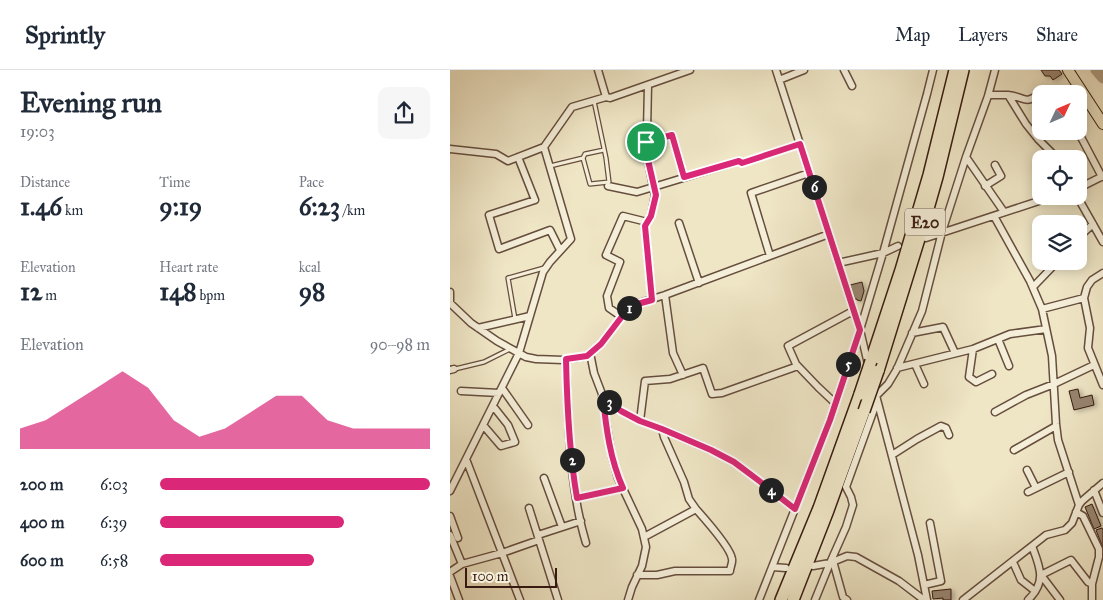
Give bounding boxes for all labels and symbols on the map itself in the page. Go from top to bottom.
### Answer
north arrow [1032,85,1088,140]
pin [625,121,667,163]
pin: 6 [802,174,826,200]
road number: E20 [905,208,945,236]
pin: 1 [616,296,642,320]
pin: 5 [836,352,860,376]
pin: 3 [596,390,622,414]
pin: 2 [560,448,584,472]
pin: 4 [758,478,784,502]
scale bar [465,565,558,588]

